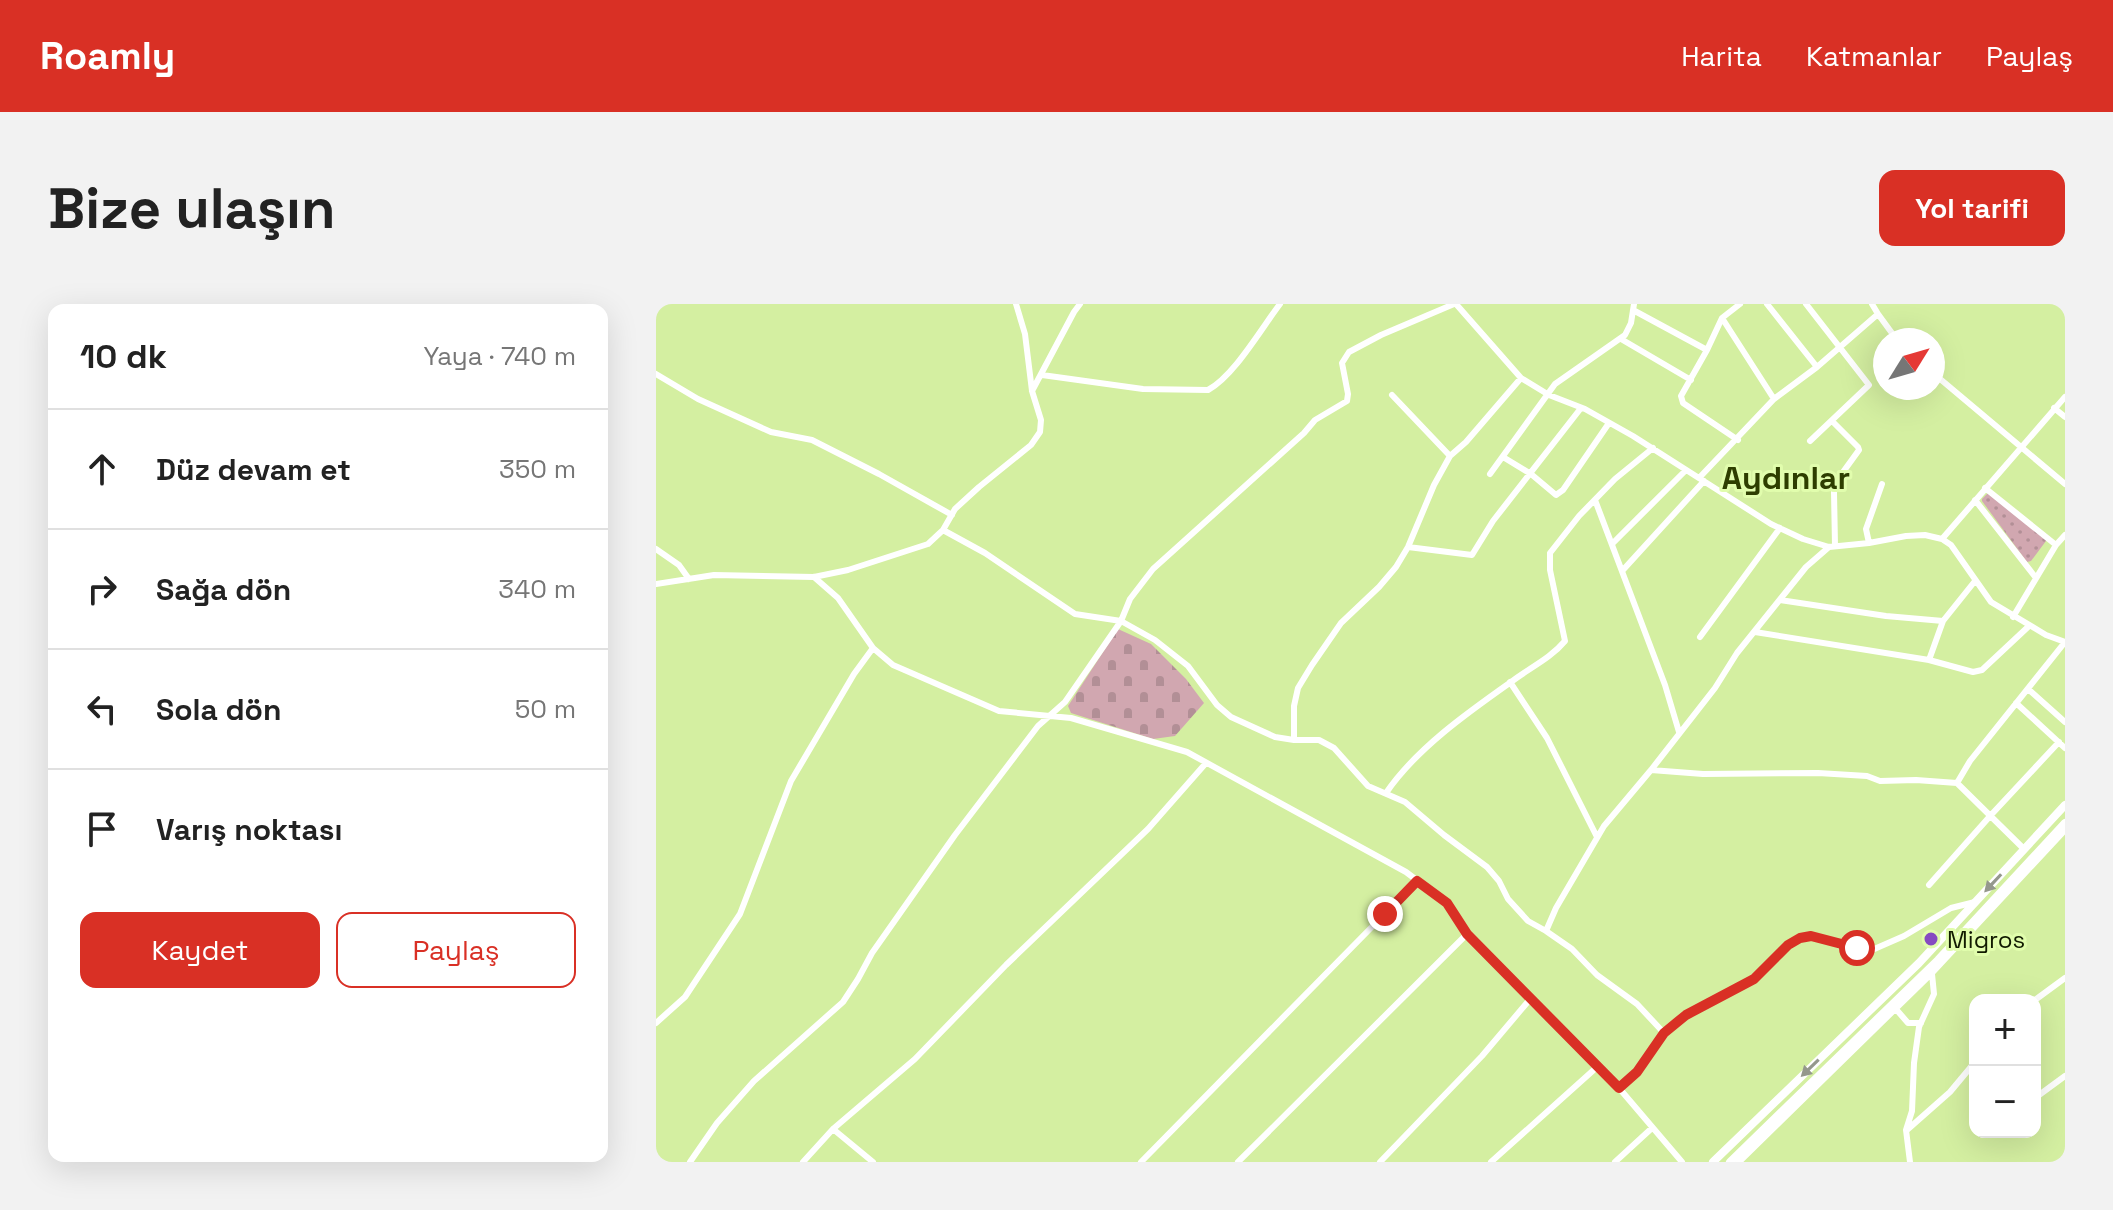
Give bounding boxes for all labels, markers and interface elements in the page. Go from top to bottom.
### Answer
text: Roamly [40,32,175,80]
text: Harita [1681,38,1762,74]
text: Katmanlar [1806,38,1942,74]
text: Paylaş [1986,38,2073,74]
button: Yol tarifi [1879,170,2065,246]
text: Bize ulaşın [48,173,335,244]
north arrow [1873,328,1945,400]
text: 10 dk [80,335,167,378]
text: Yaya · 740 m [423,339,576,373]
icon: ahead [80,447,124,491]
text: Düz devam et [156,450,351,489]
text: 350 m [499,452,576,486]
district label: Aydınlar [1722,458,1850,498]
icon: right [80,567,124,611]
text: Sağa dön [156,570,291,609]
text: 340 m [498,572,576,606]
icon: left [80,687,124,731]
text: Sola dön [156,690,281,729]
text: 50 m [515,692,576,726]
icon: arrive [80,807,124,851]
text: Varış noktası [156,810,343,849]
one-way arrow [1984,873,2002,892]
route end [1367,896,1403,932]
button: Kaydet [80,912,320,988]
button: Paylaş [336,912,576,988]
place label: Migros [1947,924,2025,955]
route start [1839,930,1875,966]
marker: Migros [1922,930,1940,948]
map controls [1969,994,2041,1138]
button: + [1969,994,2041,1066]
one-way arrow [1801,1058,1820,1076]
button: − [1969,1066,2041,1138]

